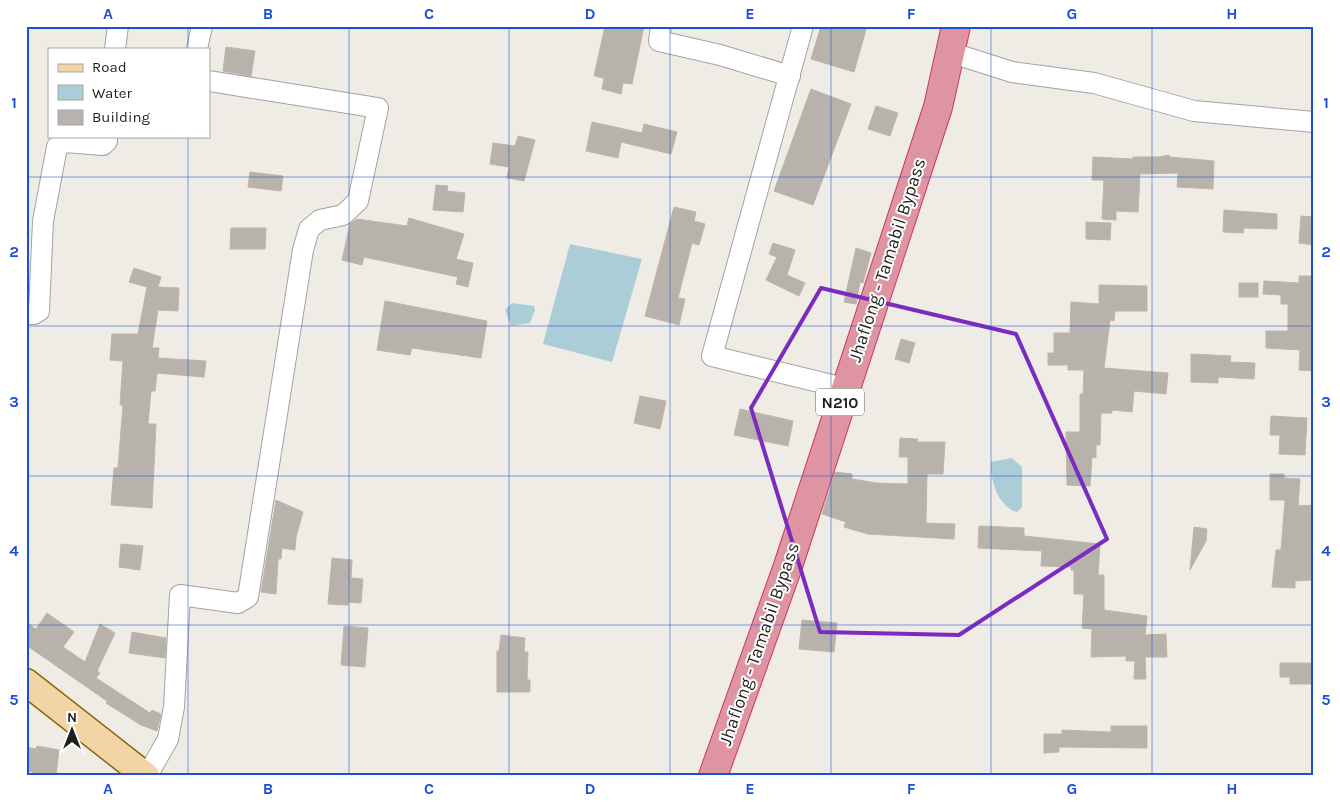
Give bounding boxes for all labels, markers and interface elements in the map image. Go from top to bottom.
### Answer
text: A [103,4,113,23]
text: B [263,4,273,23]
text: C [424,4,434,23]
text: D [585,4,596,23]
text: E [745,4,755,23]
text: F [907,4,916,23]
text: G [1067,4,1077,23]
text: H [1226,4,1238,23]
legend [48,48,210,138]
text: Road [92,58,127,76]
text: Water [92,84,133,102]
text: 1 [11,93,17,112]
text: 1 [1323,93,1329,112]
text: Building [92,108,150,126]
street label: Jhaflong - Tamabil Bypass [844,155,930,365]
text: 2 [9,242,19,261]
text: 2 [1321,242,1331,261]
road number: N210 [816,388,864,416]
text: 3 [9,392,19,411]
text: 3 [1321,392,1331,411]
street label: Jhaflong - Tamabil Bypass [714,540,804,748]
text: 4 [9,541,19,560]
text: 4 [1321,541,1331,560]
text: 5 [9,690,19,709]
text: 5 [1321,690,1331,709]
north arrow [48,704,98,754]
text: N [67,709,77,726]
text: A [103,779,113,798]
text: B [263,779,273,798]
text: C [424,779,434,798]
text: D [585,779,596,798]
text: E [745,779,755,798]
text: F [907,779,916,798]
text: G [1067,779,1077,798]
text: H [1226,779,1238,798]

